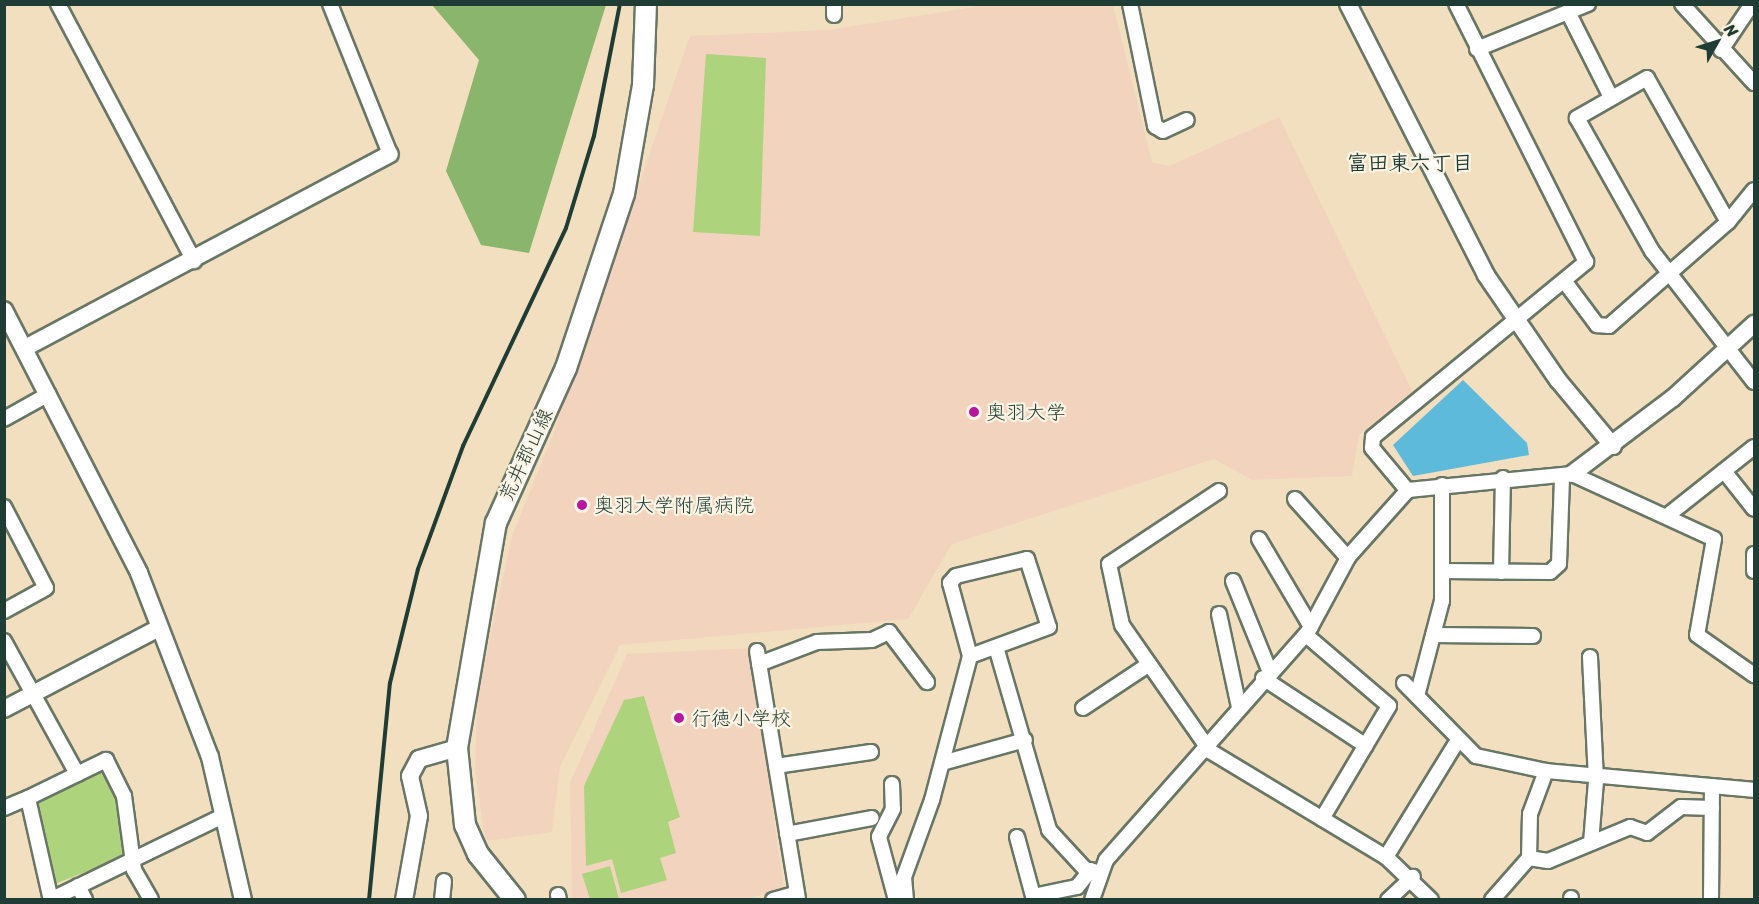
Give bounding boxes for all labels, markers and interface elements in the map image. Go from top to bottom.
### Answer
north arrow [1687,12,1747,72]
text: N [1717,17,1746,44]
district label: 富田東六丁目 [1347,150,1473,176]
place label: 奥羽大学 [986,400,1066,424]
street label: 荒井郡山線 [494,405,558,505]
marker: 奥羽大学 [967,405,981,419]
place label: 奥羽大学附属病院 [594,493,754,517]
marker: 奥羽大学附属病院 [575,498,589,512]
place label: 行徳小学校 [691,706,791,730]
marker: 行徳小学校 [672,711,686,725]

